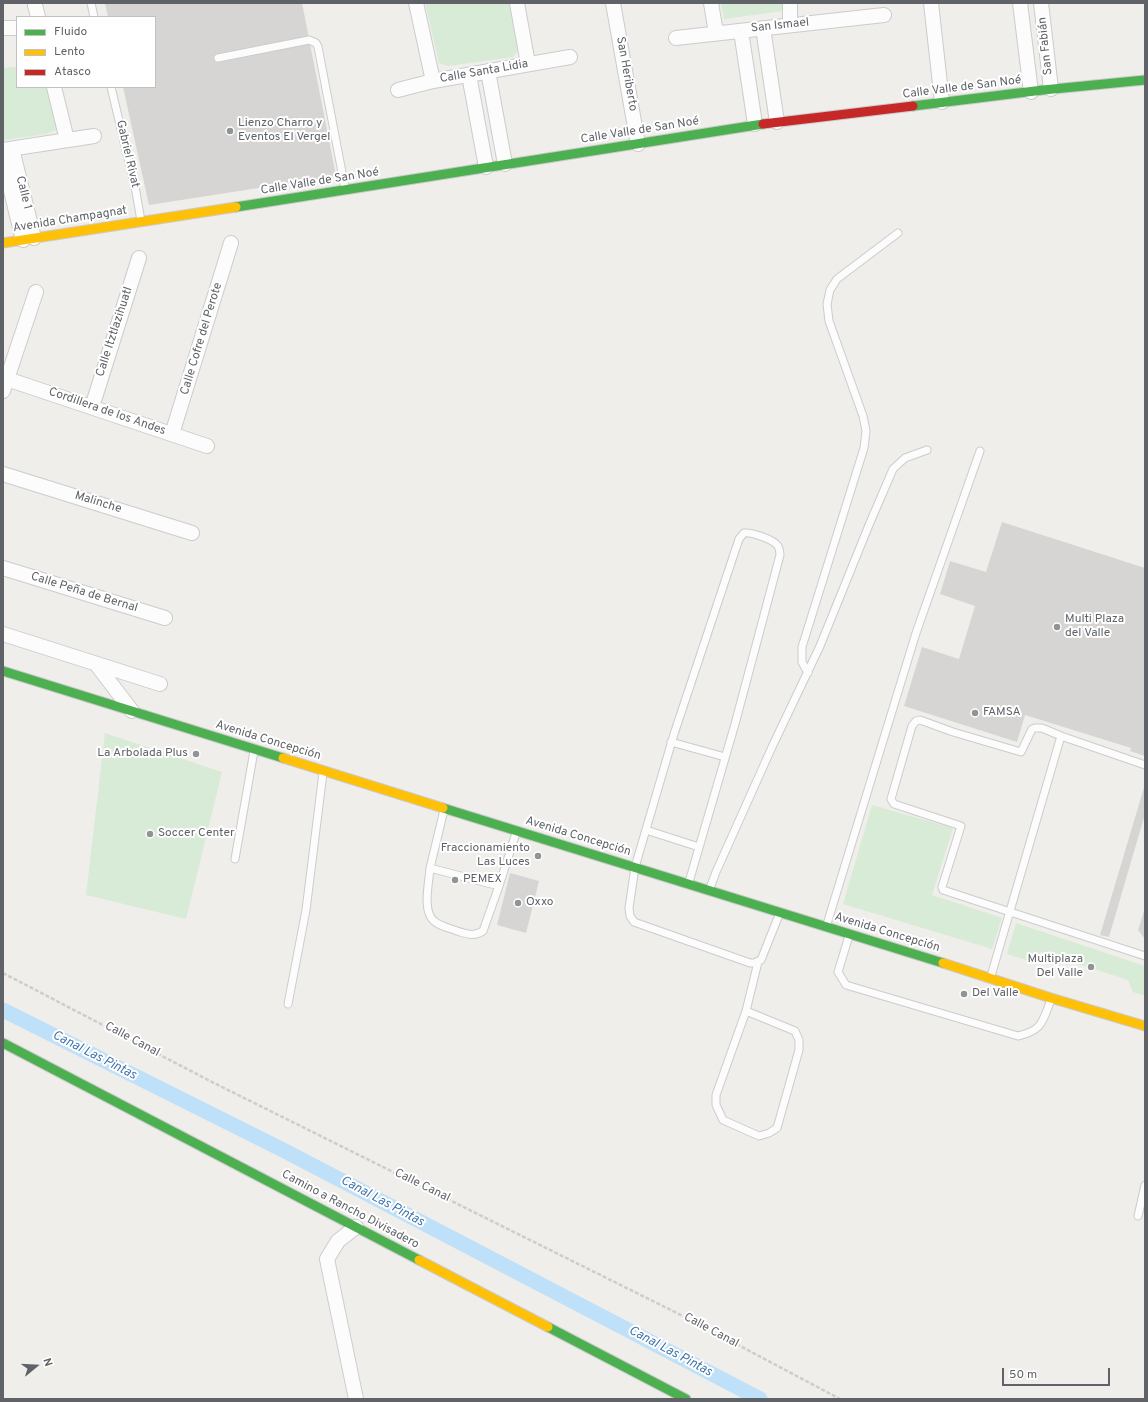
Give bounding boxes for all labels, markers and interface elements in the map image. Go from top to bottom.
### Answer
legend [16,16,156,88]
street label: San Ismael [750,16,810,36]
street label: San Fabián [1036,16,1056,76]
text: Fluido [54,24,87,40]
street label: San Heriberto [612,36,640,112]
text: Lento [54,44,85,60]
street label: Calle Santa Lidia [439,57,529,87]
text: Atasco [54,64,91,80]
street label: Calle Valle de San Noé [902,74,1022,102]
street label: Calle Valle de San Noé [580,115,700,147]
place label: Lienzo Charro y Eventos El Vergel [238,117,330,145]
street label: Gabriel Rivat [112,119,142,189]
marker: Lienzo Charro y Eventos El Vergel [225,126,235,136]
street label: Calle Valle de San Noé [260,166,380,198]
street label: Calle 1 [12,175,34,211]
street label: Avenida Champagnat [12,204,128,236]
street label: Calle Cofre del Perote [178,281,226,397]
street label: Calle Itztlazihuatl [94,285,136,379]
street label: Cordillera de los Andes [46,385,168,439]
street label: Malinche [73,489,123,517]
street label: Calle Peña de Bernal [29,570,139,616]
place label: Multi Plaza del Valle [1065,613,1124,641]
marker: Multi Plaza del Valle [1052,622,1062,632]
place label: FAMSA [983,706,1021,720]
marker: FAMSA [970,708,980,718]
street label: Avenida Concepción [214,718,322,764]
place label: La Arbolada Plus [97,747,188,761]
marker: La Arbolada Plus [191,749,201,759]
street label: Avenida Concepción [524,814,632,860]
place label: Soccer Center [158,827,235,841]
marker: Soccer Center [145,829,155,839]
place label: Fraccionamiento Las Luces [441,842,530,870]
marker: Fraccionamiento Las Luces [533,851,543,861]
place label: PEMEX [463,873,502,887]
marker: PEMEX [450,875,460,885]
place label: Oxxo [526,896,554,910]
marker: Oxxo [513,898,523,908]
street label: Avenida Concepción [833,910,941,956]
place label: Multiplaza Del Valle [1028,953,1083,981]
marker: Multiplaza Del Valle [1086,962,1096,972]
place label: Del Valle [972,987,1019,1001]
marker: Del Valle [959,989,969,999]
street label: Calle Canal [102,1020,162,1060]
water label: Canal Las Pintas [49,1028,139,1084]
street label: Calle Canal [392,1166,452,1206]
street label: Camino a Rancho Divisadero [279,1168,421,1252]
water label: Canal Las Pintas [338,1173,426,1231]
street label: Calle Canal [681,1311,741,1351]
water label: Canal Las Pintas [626,1323,714,1381]
north arrow [16,1346,56,1386]
text: N [40,1356,55,1368]
scale bar [1004,1360,1112,1386]
text: 50 m [1009,1367,1037,1383]

